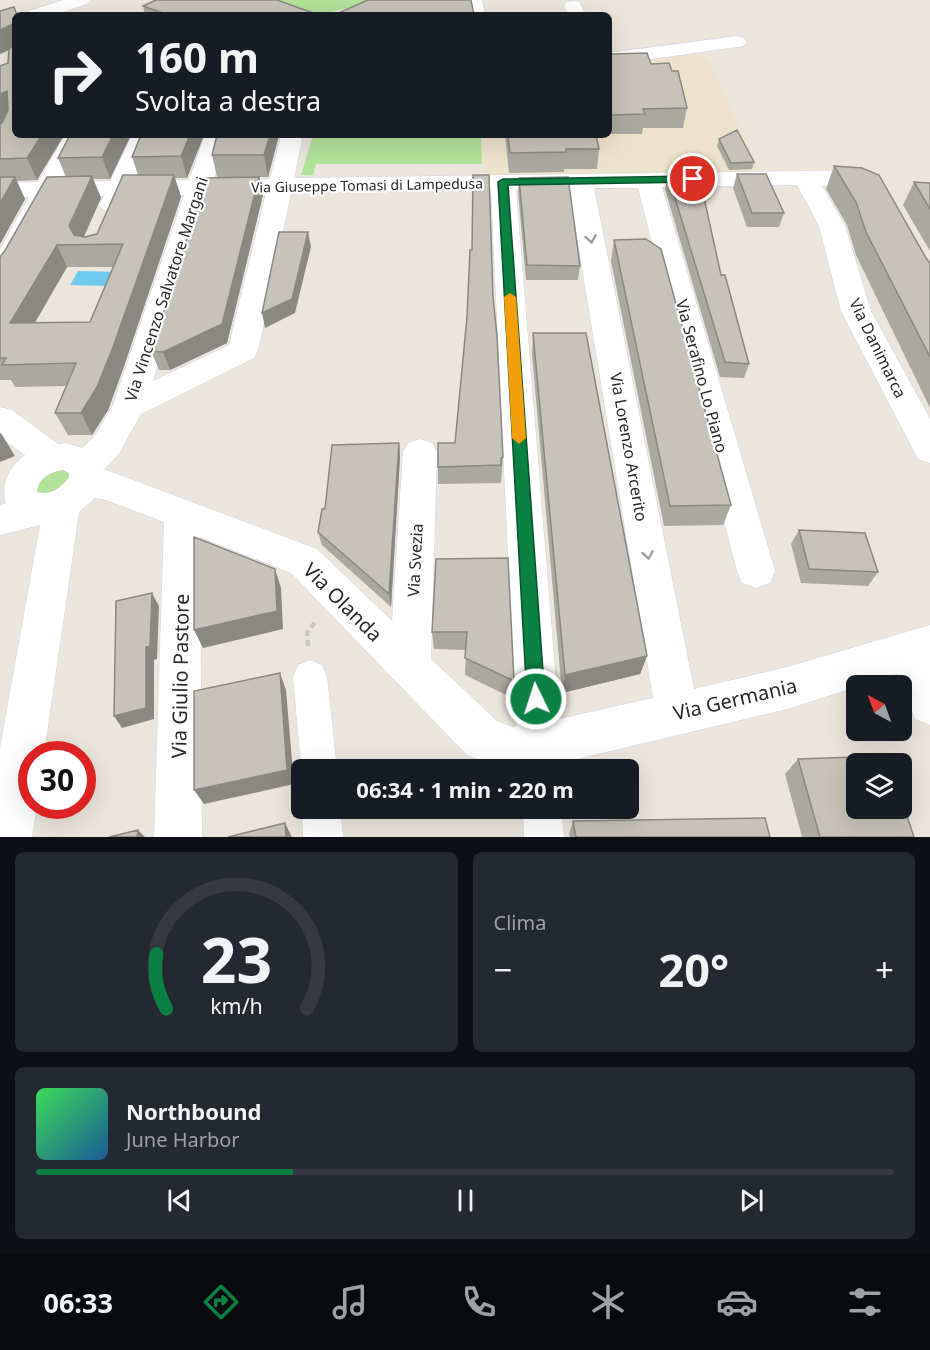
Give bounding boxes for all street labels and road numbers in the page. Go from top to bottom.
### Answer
street label: Via Giuseppe Tomasi di Lampedusa [251,173,483,197]
street label: Via Vincenzo Salvatore Margani [119,174,213,404]
street label: Via Danimarca [844,294,912,402]
street label: Via Serafino Lo Piano [671,297,733,455]
street label: Via Lorenzo Arcerito [605,371,653,523]
street label: Via Svezia [402,523,428,597]
street label: Via Olanda [298,557,388,647]
street label: Via Giulio Pastore [165,593,195,759]
street label: Via Germania [670,672,800,726]

